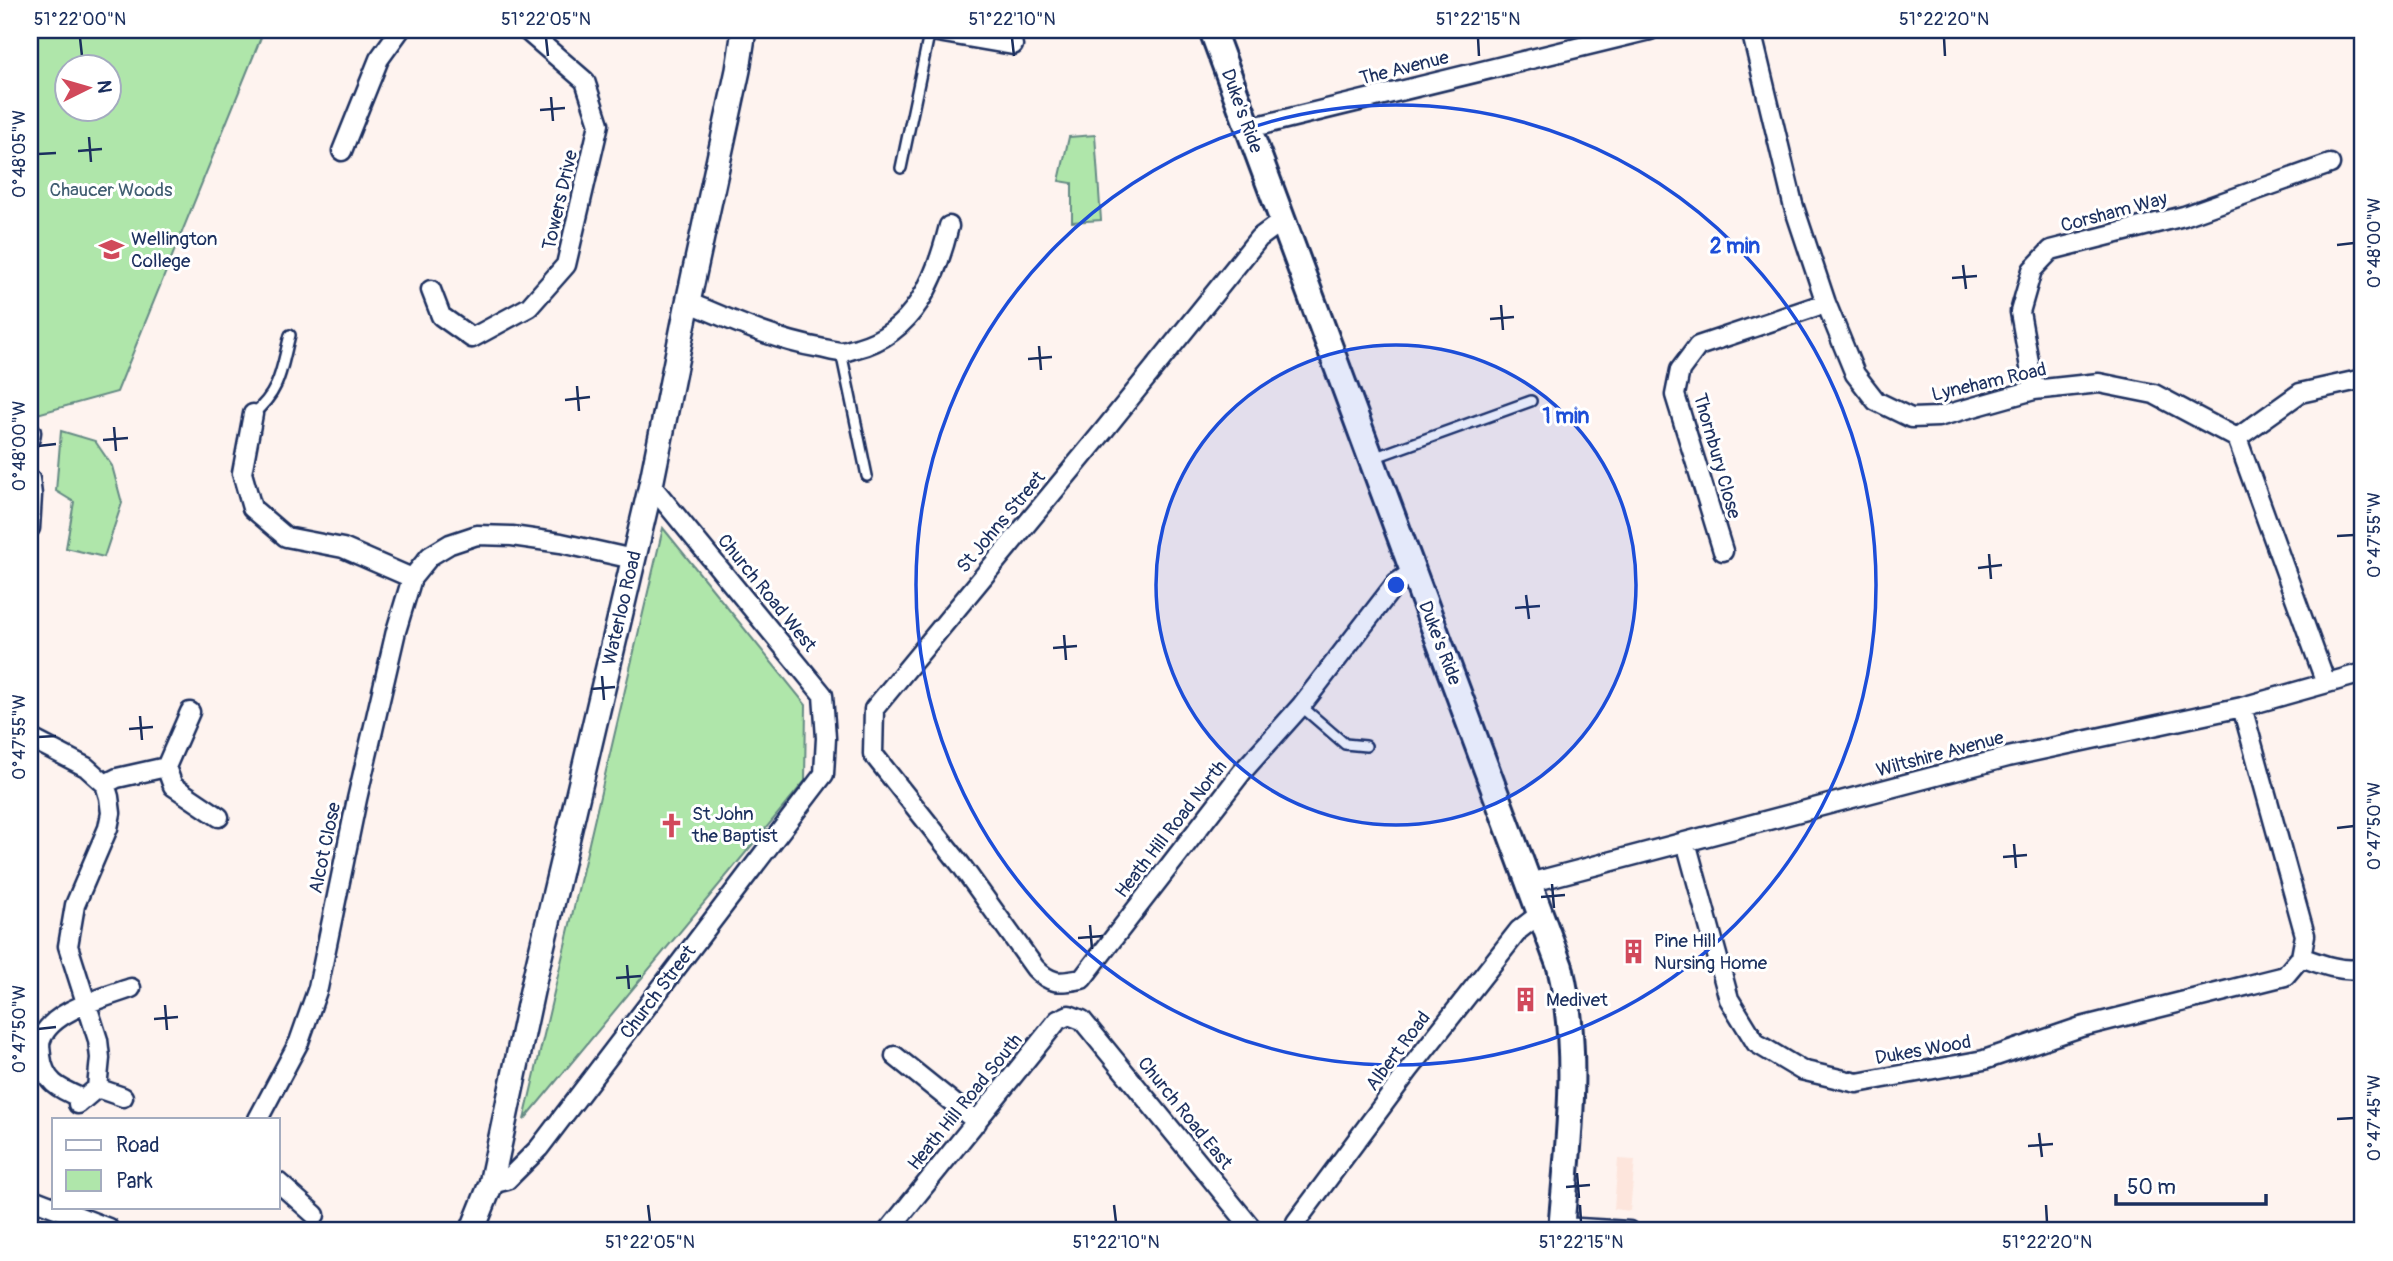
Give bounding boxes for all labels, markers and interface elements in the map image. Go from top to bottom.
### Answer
text: 51°22'00"N [34,8,126,31]
text: 51°22'05"N [501,8,591,31]
text: 51°22'10"N [968,8,1056,31]
text: 51°22'15"N [1436,8,1520,31]
text: 51°22'20"N [1899,8,1989,31]
street label: The Avenue [1357,45,1452,91]
north arrow [52,52,122,122]
street label: Duke's Ride [1216,66,1269,157]
text: N [91,79,116,94]
text: 0°48'05"W [8,110,31,198]
street label: Towers Drive [537,147,583,252]
park label: Chaucer Woods [49,178,173,202]
street label: Corsham Way [2058,186,2170,238]
text: 0°48'00"W [2363,198,2386,288]
place label: Wellington College [131,227,218,273]
text: 2 min [1710,233,1760,260]
school or university icon: Wellington College [97,236,125,264]
street label: Lyneham Road [1929,357,2049,407]
street label: Thornbury Close [1688,390,1747,522]
text: 0°48'00"W [8,401,31,491]
text: 1 min [1543,403,1590,430]
street label: St Johns Street [951,466,1051,578]
text: 0°47'55"W [2363,492,2386,578]
street label: Church Road West [712,529,822,657]
street label: Waterloo Road [597,548,647,668]
centre of rings [1384,573,1408,597]
street label: Duke's Ride [1413,598,1467,689]
text: 0°47'55"W [8,694,31,780]
street label: Wiltshire Avenue [1874,725,2007,783]
street label: Heath Hill Road North [1110,755,1232,903]
text: 0°47'50"W [2363,782,2386,870]
street label: Alcot Close [304,800,347,896]
place label: St John the Baptist [691,802,778,848]
church icon: St John the Baptist [658,811,686,839]
place label: Pine Hill Nursing Home [1654,929,1768,975]
building icon: Pine Hill Nursing Home [1620,938,1648,966]
street label: Church Street [615,940,701,1044]
text: 0°47'50"W [8,985,31,1073]
building icon: Medivet [1512,986,1540,1014]
place label: Medivet [1546,988,1608,1012]
street label: Albert Road [1360,1006,1436,1096]
street label: Heath Hill Road South [902,1029,1028,1175]
street label: Dukes Wood [1873,1030,1973,1070]
street label: Church Road East [1132,1052,1238,1174]
text: 0°47'45"W [2363,1075,2386,1161]
legend [52,1118,280,1208]
text: Road [116,1132,160,1159]
scale bar [2116,1163,2267,1207]
text: Park [116,1168,153,1195]
text: 50 m [2127,1174,2176,1201]
text: 51°22'05"N [605,1231,695,1254]
text: 51°22'10"N [1072,1231,1160,1254]
text: 51°22'15"N [1539,1231,1623,1254]
text: 51°22'20"N [2002,1231,2092,1254]

